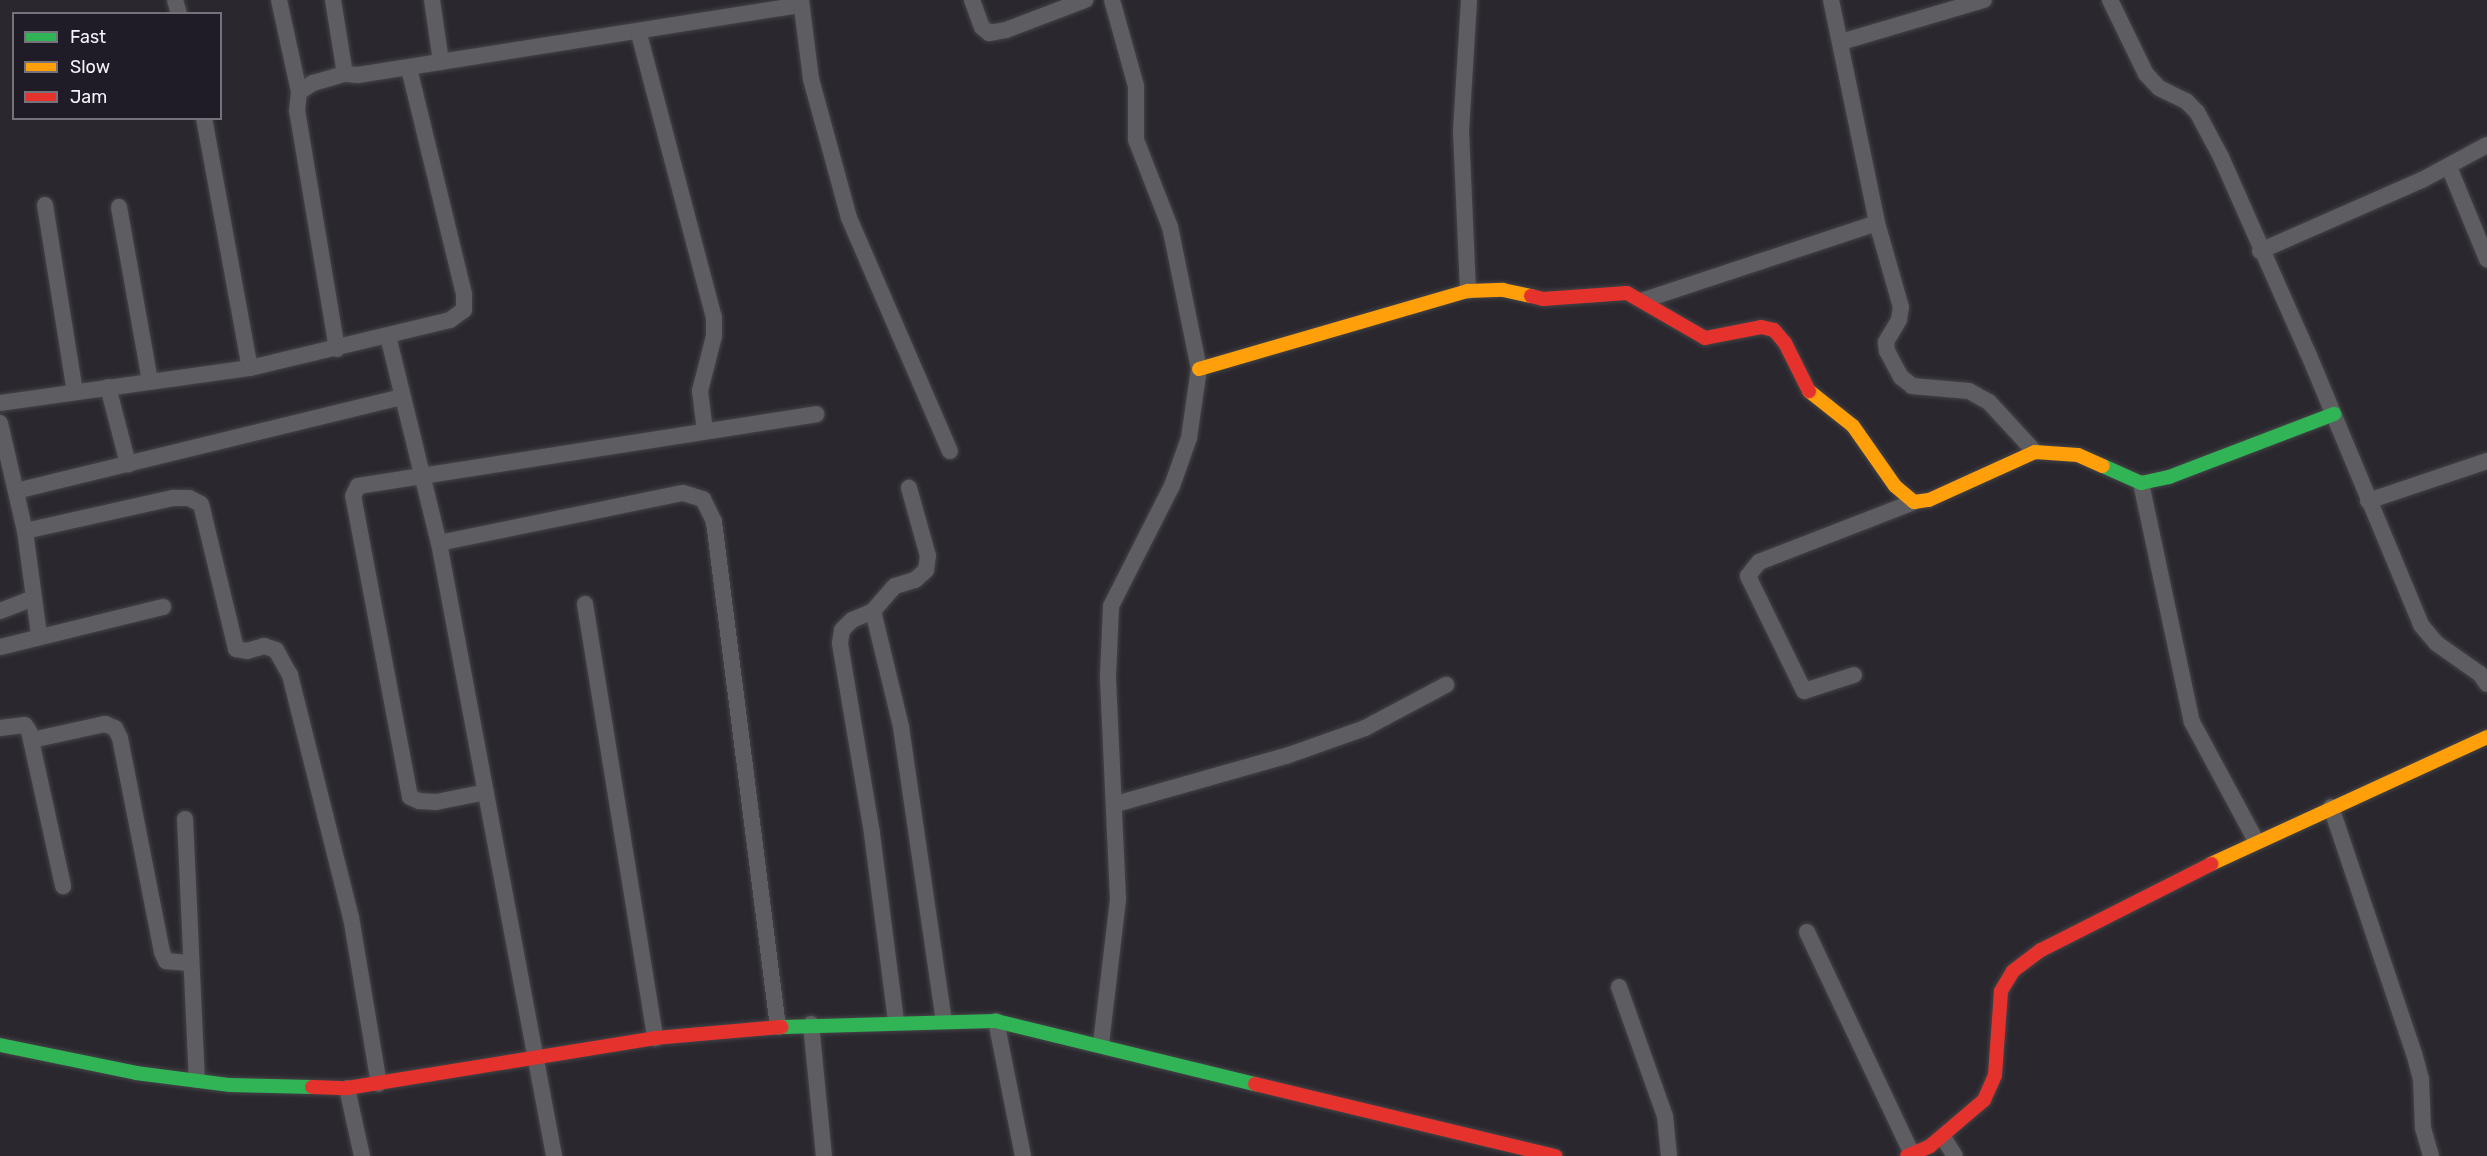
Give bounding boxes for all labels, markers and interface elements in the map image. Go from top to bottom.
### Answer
legend [12,12,222,120]
text: Fast [70,26,106,48]
text: Slow [70,56,110,78]
text: Jam [70,86,107,108]

